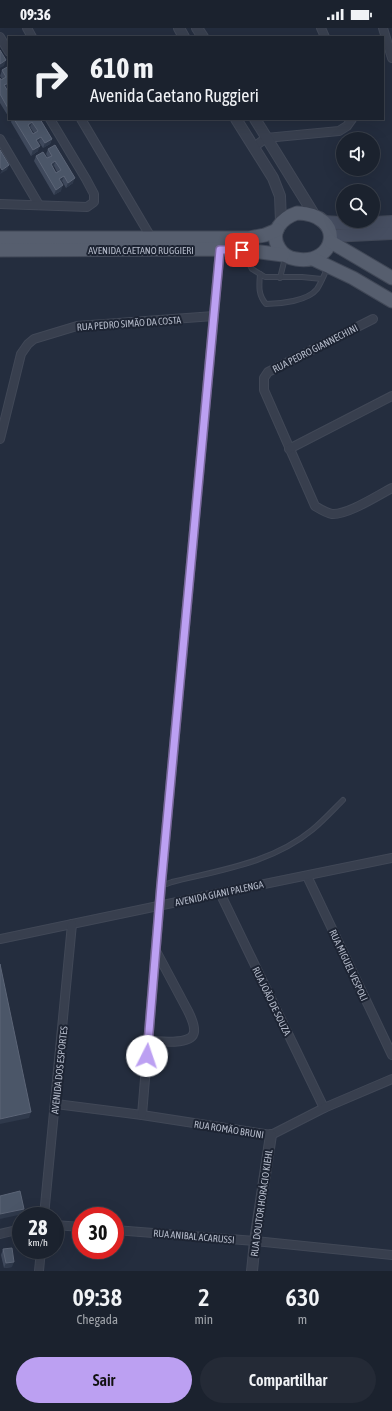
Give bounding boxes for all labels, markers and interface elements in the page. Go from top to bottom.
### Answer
text: 09:36 [20,6,51,23]
icon: right [24,52,76,104]
text: 610 m [90,52,153,84]
text: Avenida Caetano Ruggieri [90,85,259,106]
map controls [336,132,380,228]
button: sound [336,132,380,176]
button: search [336,184,380,228]
pin [225,233,259,267]
icon: arrive [231,239,253,261]
street label: AVENIDA CAETANO RUGGIERI [88,245,194,256]
street label: RUA PEDRO SIMÃO DA COSTA [76,314,182,333]
street label: RUA PEDRO GIANNECHINI [271,322,360,375]
street label: AVENIDA GIANI PALENGA [174,879,265,908]
street label: RUA MIGUEL VESPOLI [327,928,370,1003]
street label: RUA JOÃO DE SOUZA [250,965,293,1037]
street label: AVENIDA DOS ESPORTES [49,1026,70,1115]
position arrow [126,1035,168,1077]
street label: RUA ROMÃO BRUNI [193,1119,265,1140]
street label: RUA DOUTOR HORÁCIO KIEHL [249,1149,274,1257]
speed limit sign: 30 [72,1207,124,1259]
text: 28 [29,1216,47,1239]
street label: RUA ANIBAL ACARUSSI [153,1227,235,1246]
text: km/h [28,1237,48,1248]
text: 09:38 [73,1284,122,1311]
text: 2 [198,1284,209,1311]
text: 630 [286,1284,319,1311]
text: Chegada [76,1312,118,1327]
text: min [194,1312,213,1327]
text: m [298,1312,307,1327]
button: Sair [16,1357,192,1403]
button: Compartilhar [200,1357,376,1403]

